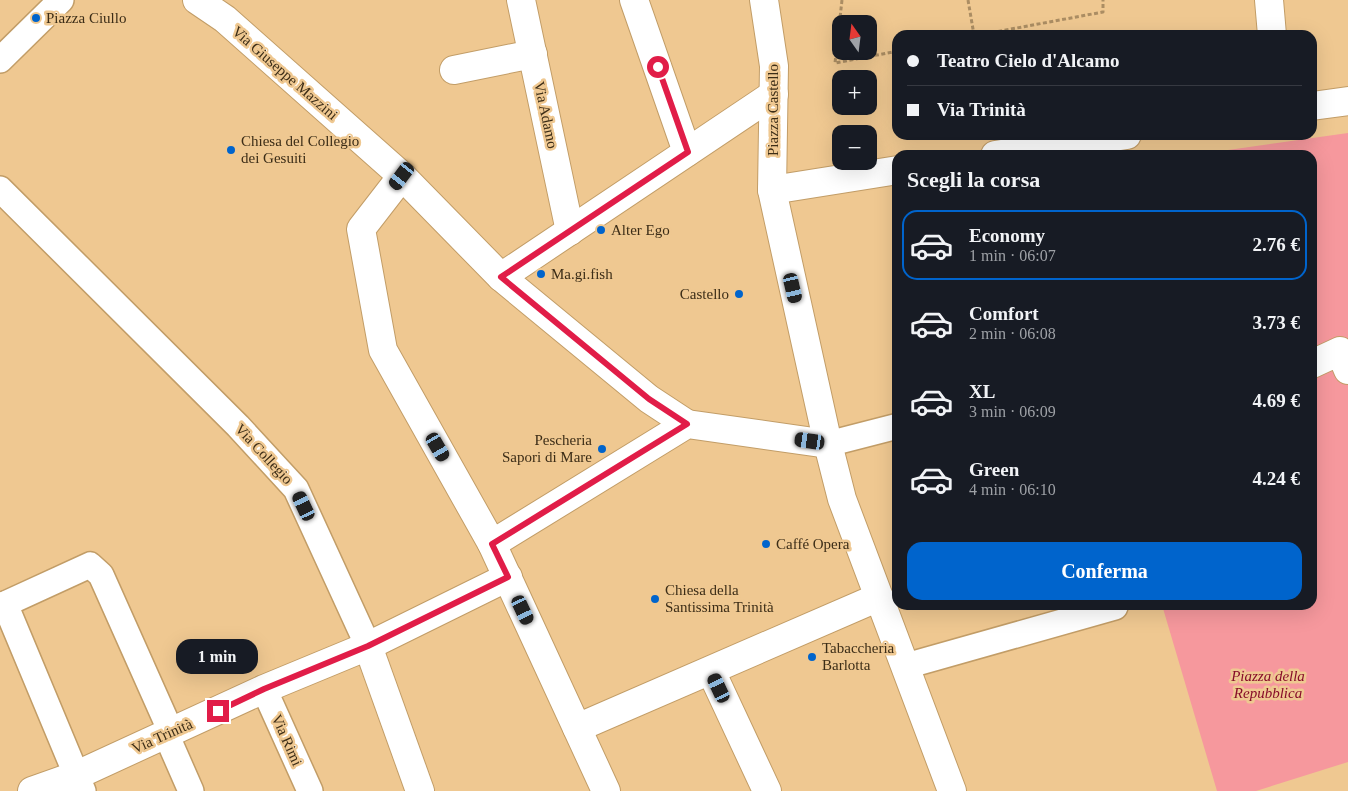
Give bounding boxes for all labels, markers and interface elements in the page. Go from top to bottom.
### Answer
place label: Piazza Ciullo [46,10,126,26]
marker: Piazza Ciullo [30,12,42,24]
north arrow [832,15,878,60]
map controls [832,15,877,170]
street label: Via Giuseppe Mazzini [229,23,341,123]
text: Teatro Cielo d'Alcamo [937,50,1120,71]
route start [647,56,669,78]
street label: Piazza Castello [765,64,781,156]
button: + [832,70,877,115]
street label: Via Adamo [531,80,561,150]
text: Via Trinità [937,99,1026,120]
button: − [832,125,877,170]
place label: Chiesa del Collegio dei Gesuiti [241,133,359,166]
marker: Chiesa del Collegio dei Gesuiti [225,144,237,156]
car [386,160,417,192]
text: Scegli la corsa [907,167,1040,192]
place label: Alter Ego [611,222,670,238]
icon: car [909,223,954,268]
marker: Alter Ego [595,224,607,236]
text: Economy [969,225,1045,246]
text: 2.76 € [1253,234,1300,255]
text: 1 min · 06:07 [969,247,1056,264]
place label: Ma.gi.fish [551,266,613,282]
marker: Ma.gi.fish [535,268,547,280]
car [782,272,803,304]
place label: Castello [680,286,729,302]
marker: Castello [733,288,745,300]
icon: car [909,301,954,346]
text: Comfort [969,303,1039,324]
text: 3.73 € [1253,312,1300,333]
text: 2 min · 06:08 [969,325,1056,342]
icon: car [909,379,954,424]
text: XL [969,381,995,402]
text: 4.69 € [1253,390,1300,411]
text: 3 min · 06:09 [969,403,1056,420]
street label: Via Collegio [232,421,296,487]
car [424,430,451,464]
car [794,431,825,451]
place label: Pescheria Sapori di Mare [502,432,592,465]
marker: Pescheria Sapori di Mare [596,443,608,455]
icon: car [909,457,954,502]
text: Green [969,459,1019,480]
text: 4.24 € [1253,468,1300,489]
text: 4 min · 06:10 [969,481,1056,498]
car [290,489,317,523]
place label: Caffé Opera [776,536,850,552]
marker: Caffé Opera [760,538,772,550]
button: Conferma [907,542,1302,600]
place label: Chiesa della Santissima Trinità [665,582,774,615]
car [509,593,536,627]
marker: Chiesa della Santissima Trinità [649,593,661,605]
callout: 1 min [177,638,259,674]
place label: Tabaccheria Barlotta [822,640,895,673]
text: 1 min [198,648,236,665]
marker: Tabaccheria Barlotta [806,651,818,663]
park label: Piazza della Repubblica [1230,668,1305,701]
car [705,671,732,705]
route end [207,700,229,722]
street label: Via Rimi [269,712,305,768]
street label: Via Trinità [129,715,195,756]

